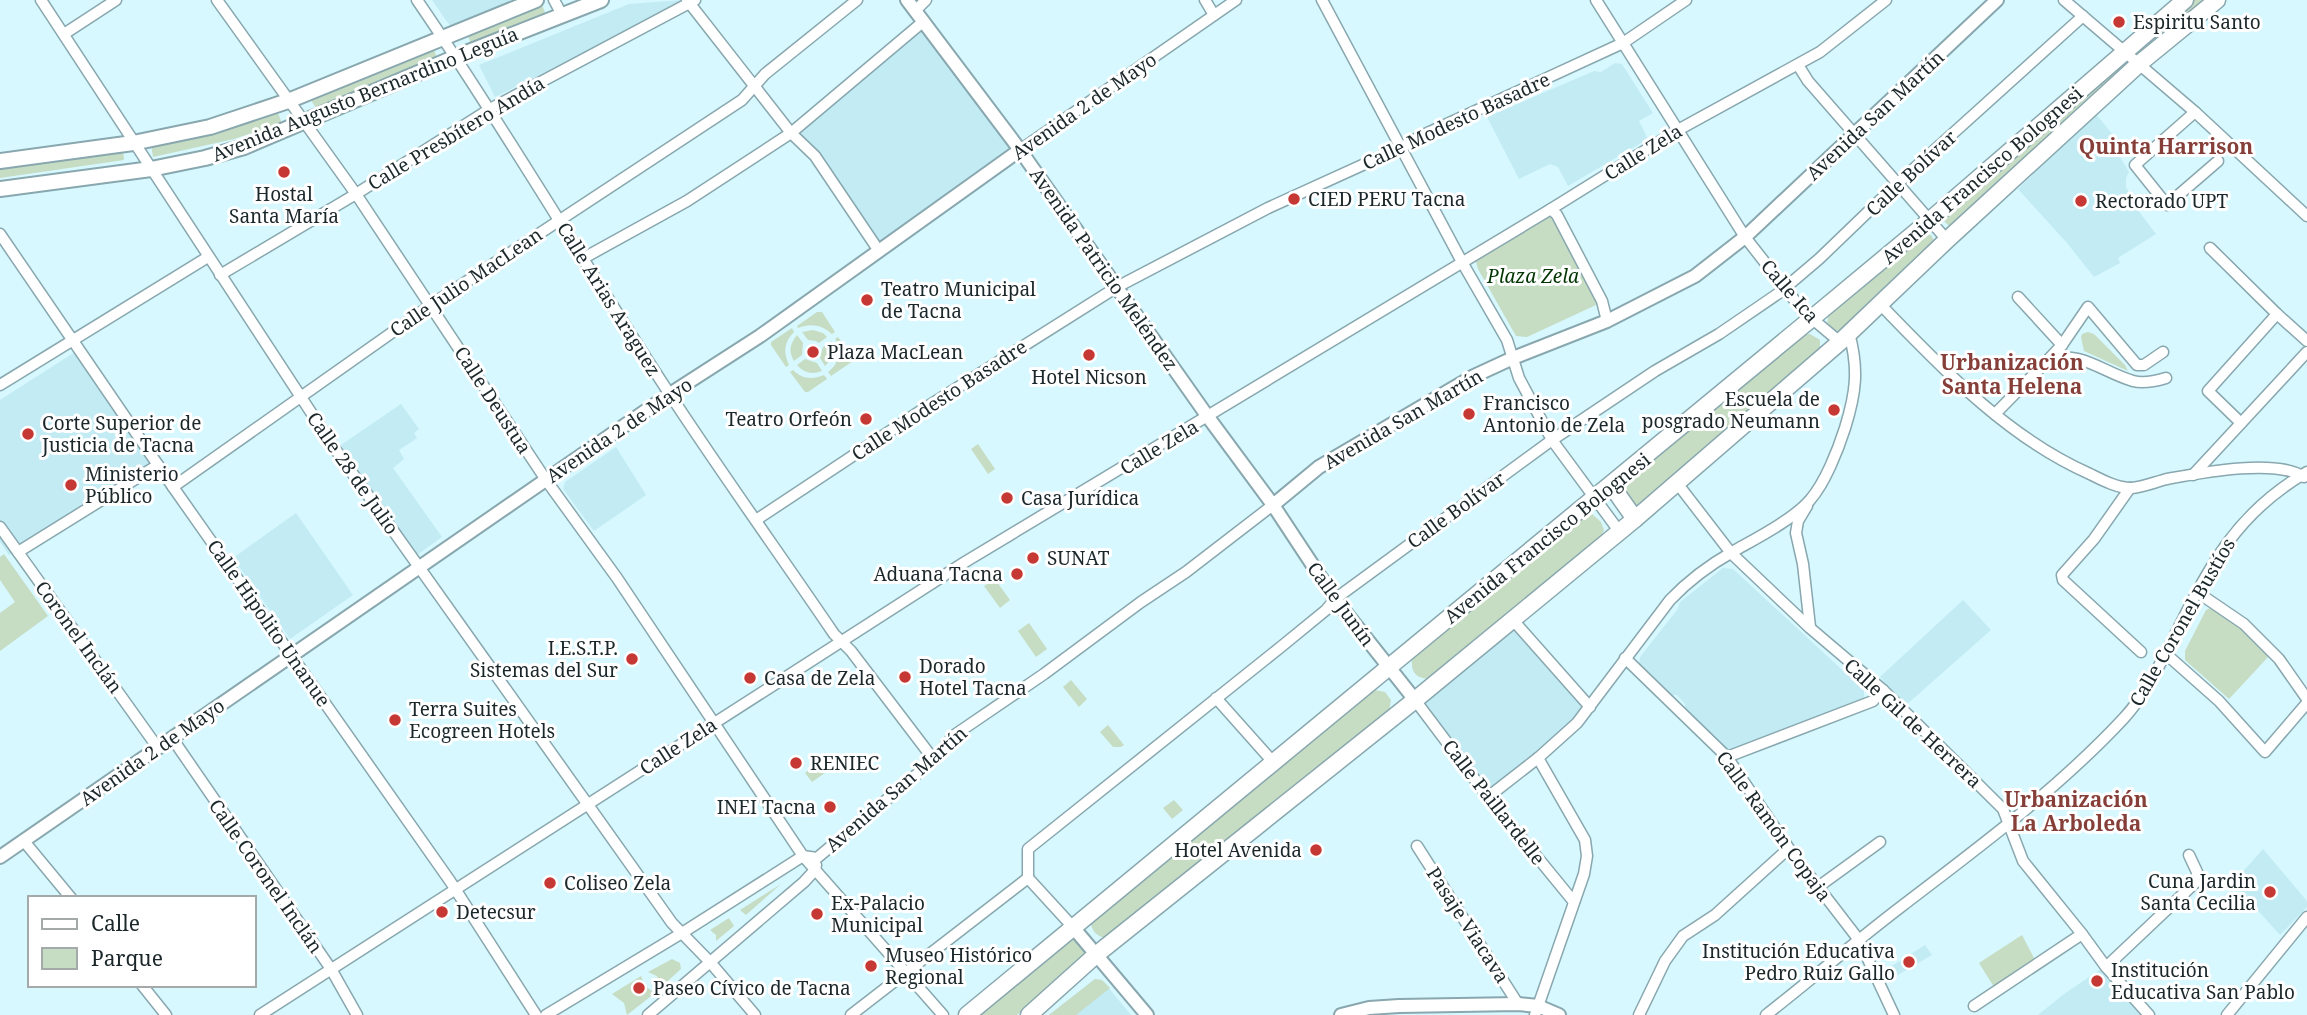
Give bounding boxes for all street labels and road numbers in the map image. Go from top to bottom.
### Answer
street label: Avenida Augusto Bernardino Leguía [208,21,522,167]
street label: Avenida San Martín [1800,44,1950,186]
street label: Avenida 2 de Mayo [1006,46,1162,166]
street label: Calle Modesto Basadre [1358,66,1554,176]
street label: Calle Presbítero Andía [363,70,549,196]
street label: Avenida Francisco Bolognesi [1876,80,2088,270]
street label: Calle Zela [1599,118,1687,186]
street label: Calle Bolívar [1860,124,1962,222]
street label: Avenida Patricio Meléndez [1024,162,1184,376]
street label: Calle Arias Araguez [551,217,667,381]
street label: Calle Julio MacLean [385,221,547,343]
street label: Calle Ica [1755,254,1825,328]
street label: Calle Modesto Basadre [846,333,1032,467]
street label: Calle Deustua [449,341,537,459]
street label: Avenida San Martín [1319,363,1487,475]
street label: Avenida 2 de Mayo [541,371,697,489]
street label: Calle 28 de Julio [301,407,405,539]
street label: Calle Zela [1115,413,1203,481]
street label: Avenida Francisco Bolognesi [1438,447,1656,629]
street label: Calle Bolívar [1402,466,1510,554]
street label: Calle Coronel Bustíos [2123,533,2241,711]
street label: Calle Hipolito Unanue [201,534,337,712]
street label: Calle Junín [1301,556,1381,652]
street label: Coronel Inclán [29,575,129,699]
street label: Calle Gil de Herrera [1839,652,1987,794]
street label: Avenida 2 de Mayo [74,692,230,812]
street label: Calle Zela [634,711,722,781]
street label: Avenida San Martín [820,720,972,858]
street label: Calle Paillardelle [1437,734,1551,870]
street label: Calle Ramón Copaja [1711,746,1837,906]
street label: Calle Coronel Inclán [203,794,329,958]
street label: Pasaje Viacava [1421,862,1515,988]

